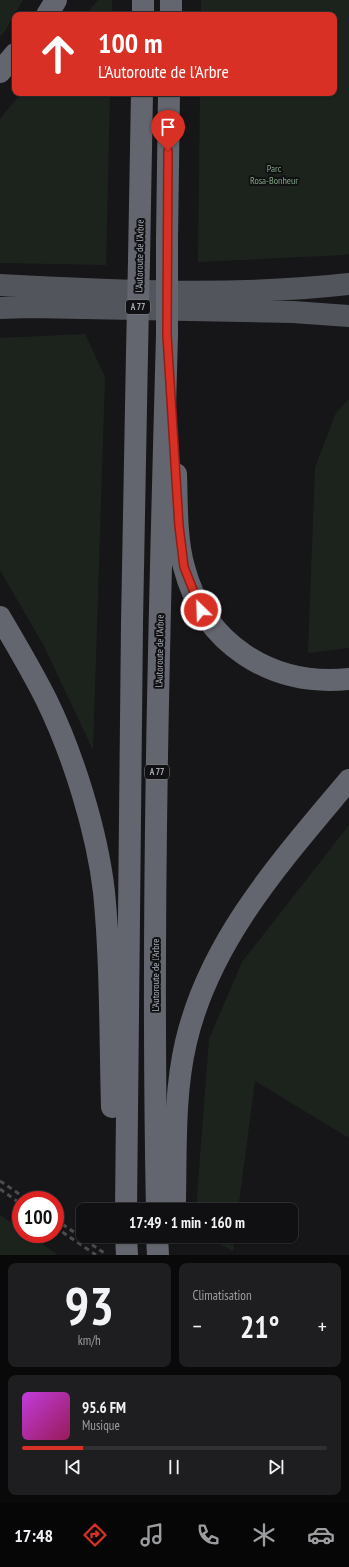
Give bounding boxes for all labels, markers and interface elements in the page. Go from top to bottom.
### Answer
text: 100 m [98,24,162,61]
icon: ahead [32,28,84,80]
text: L'Autoroute de l'Arbre [98,60,229,83]
pin [151,110,185,151]
icon: arrive [157,116,179,138]
park label: Parc Rosa-Bonheur [250,162,298,187]
street label: L'Autoroute de l'Arbre [132,220,147,292]
road number: A 77 [126,300,150,314]
position arrow [180,589,222,631]
street label: L'Autoroute de l'Arbre [152,615,167,687]
road number: A 77 [145,765,169,779]
street label: L'Autoroute de l'Arbre [149,939,162,1011]
speed limit sign: 100 [12,1191,64,1243]
text: 17:49 · 1 min · 160 m [129,1213,245,1232]
text: 93 [64,1272,114,1339]
text: Climatisation [193,1287,252,1304]
text: 21° [240,1307,280,1346]
text: − [193,1312,202,1340]
text: + [318,1312,327,1340]
text: km/h [78,1332,101,1349]
text: 95.6 FM [82,1398,126,1417]
text: Musique [82,1417,120,1434]
icon: previous [62,1456,84,1478]
icon: pause [163,1456,185,1478]
icon: next [265,1456,287,1478]
icon: directions [81,1521,109,1549]
icon: music [138,1521,166,1549]
icon: phone [194,1521,222,1549]
icon: climate [250,1521,278,1549]
icon: car [307,1521,335,1549]
text: 17:48 [14,1524,53,1547]

